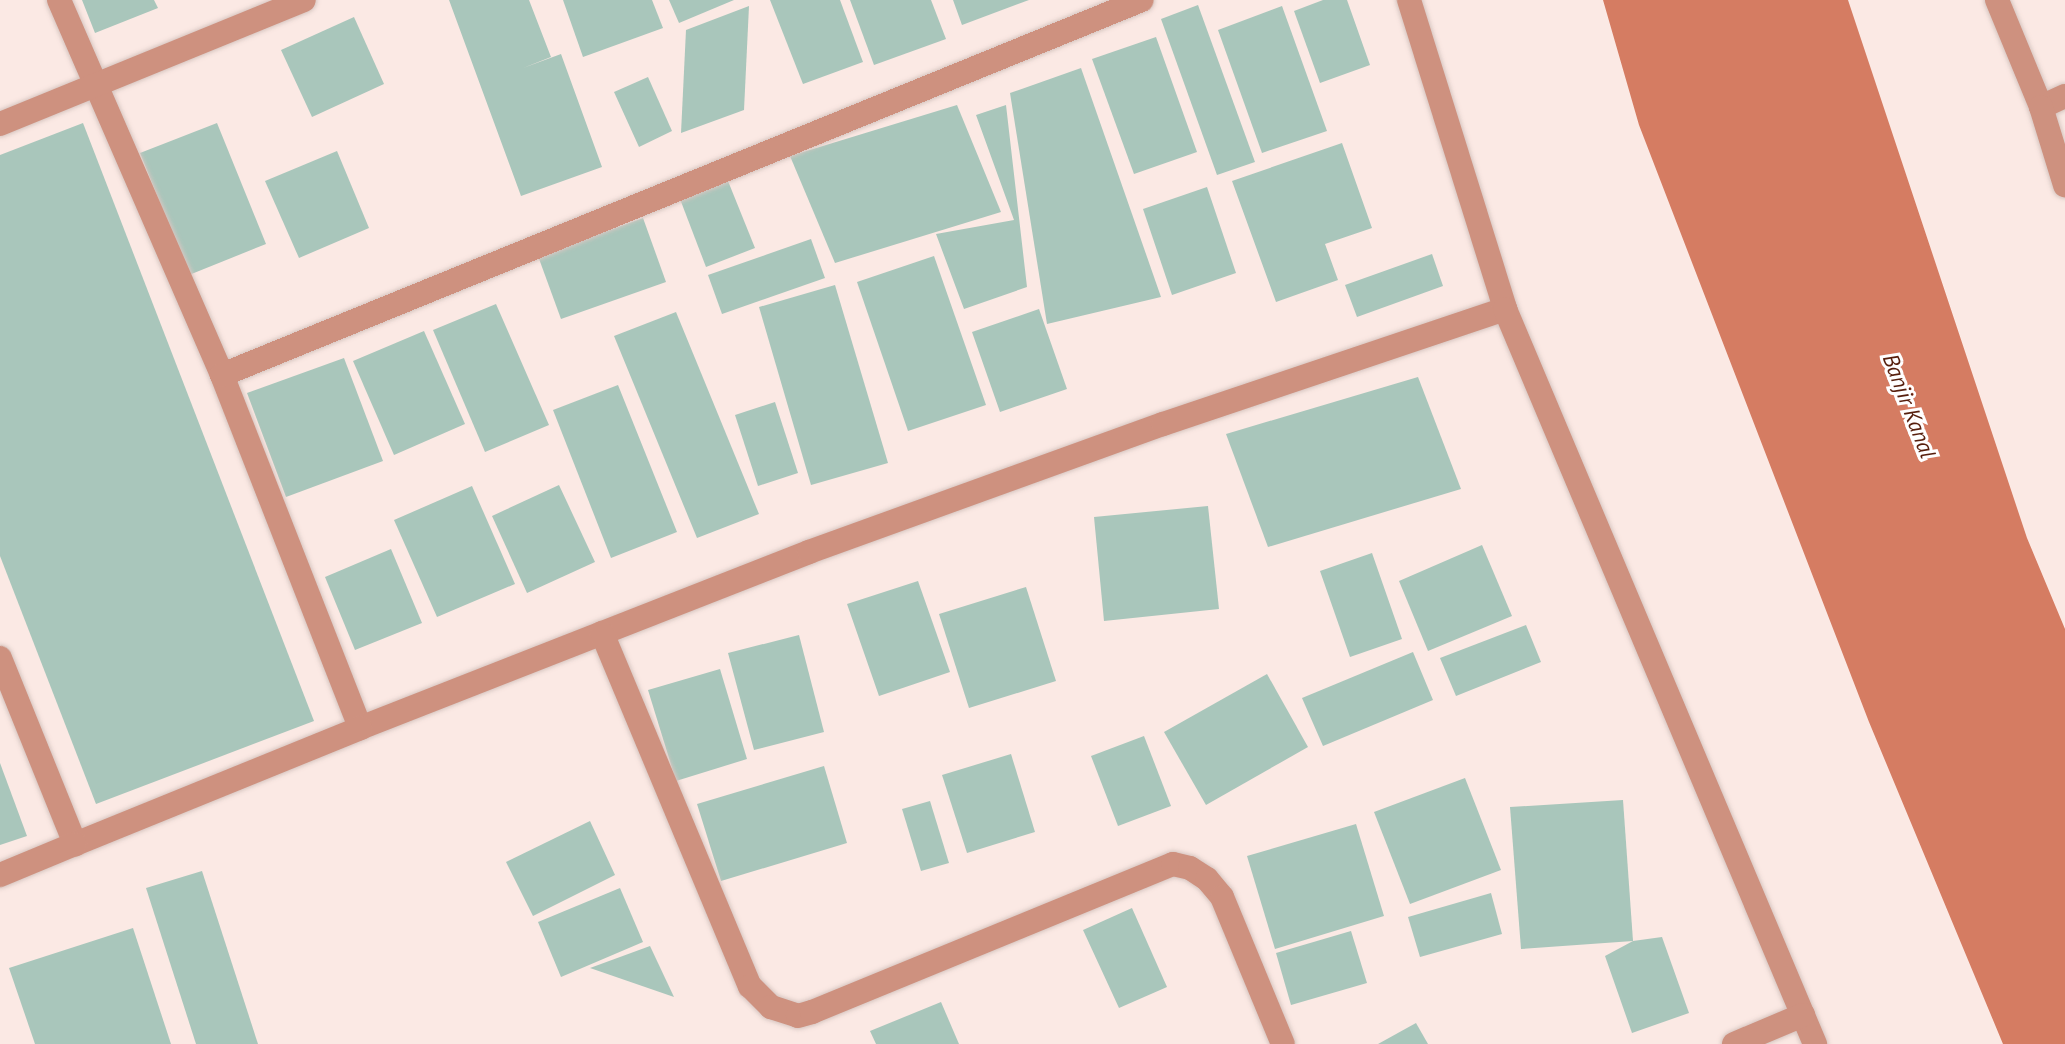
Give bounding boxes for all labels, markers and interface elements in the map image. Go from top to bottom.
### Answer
water label: Banjir Kanal [1877,350,1941,462]

